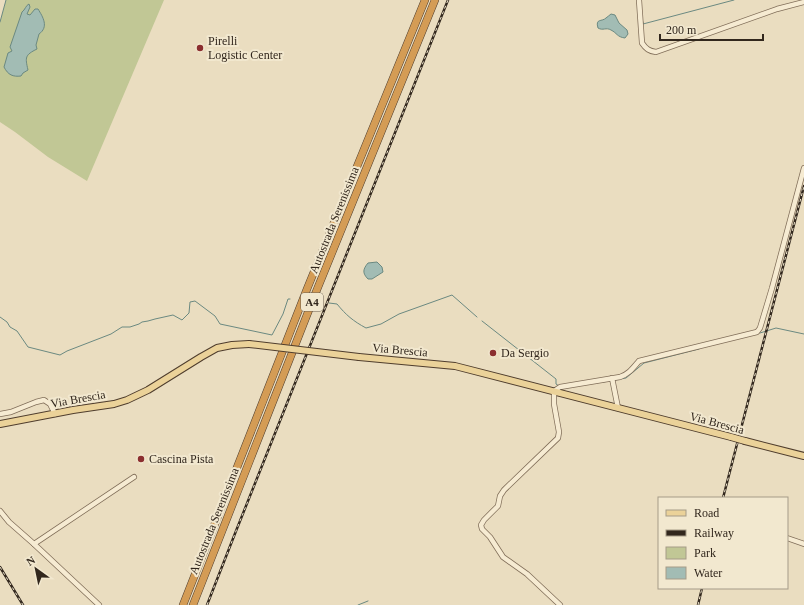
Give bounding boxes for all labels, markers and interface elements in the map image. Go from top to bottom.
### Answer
scale bar [660,16,763,42]
text: 200 m [666,23,697,37]
place label: Pirelli Logistic Center [208,34,282,62]
marker: Pirelli Logistic Center [195,43,205,53]
street label: Autostrada Serenissima [306,164,362,275]
road number: A4 [301,293,323,311]
street label: Via Brescia [372,341,429,359]
place label: Da Sergio [501,346,549,360]
marker: Da Sergio [488,348,498,358]
street label: Via Brescia [49,387,107,411]
street label: Via Brescia [688,409,746,437]
place label: Cascina Pista [149,452,214,466]
marker: Cascina Pista [136,454,146,464]
street label: Autostrada Serenissima [186,465,242,576]
legend [658,497,788,589]
text: Road [694,506,719,520]
text: Railway [694,526,734,540]
text: Park [694,546,716,560]
north arrow [16,549,56,589]
text: N [24,553,37,568]
text: Water [694,566,722,580]

